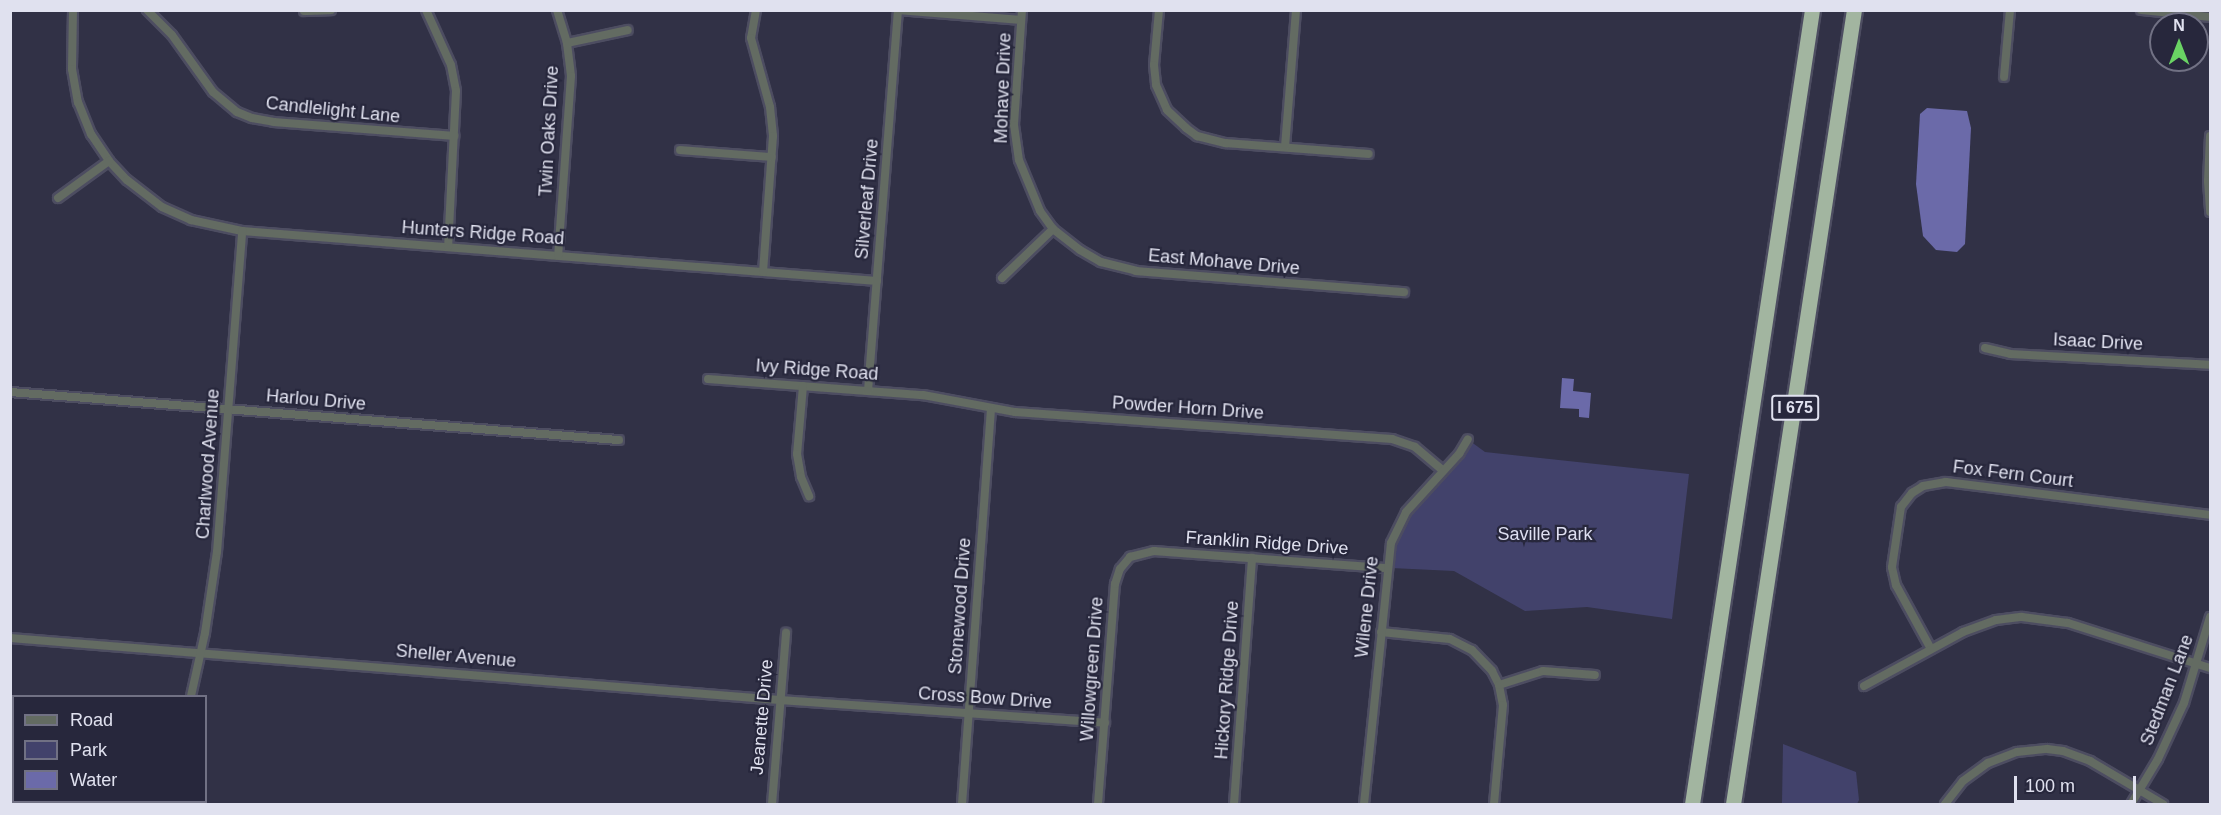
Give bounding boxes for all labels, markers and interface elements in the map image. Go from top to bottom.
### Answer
north arrow [2149,12,2209,72]
text: N [2173,17,2185,34]
street label: Mohave Drive [990,32,1016,144]
street label: Twin Oaks Drive [535,65,563,197]
street label: Candlelight Lane [265,92,401,128]
street label: Silverleaf Drive [851,138,883,260]
street label: Hunters Ridge Road [401,217,565,249]
street label: East Mohave Drive [1147,245,1301,279]
street label: Isaac Drive [2052,329,2144,355]
street label: Ivy Ridge Road [755,355,879,385]
street label: Harlou Drive [265,385,367,415]
street label: Charlwood Avenue [192,388,224,540]
street label: Powder Horn Drive [1111,392,1265,424]
road number: I 675 [1771,395,1819,421]
street label: Fox Fern Court [1952,456,2074,492]
park label: Saville Park [1497,523,1593,545]
street label: Franklin Ridge Drive [1185,527,1349,559]
street label: Stonewood Drive [944,537,976,675]
street label: Wilene Drive [1351,555,1383,659]
street label: Willowgreen Drive [1076,596,1108,742]
street label: Hickory Ridge Drive [1211,600,1243,760]
street label: Stedman Lane [2136,631,2198,749]
street label: Sheller Avenue [394,640,518,672]
street label: Jeanette Drive [746,658,778,776]
street label: Cross Bow Drive [917,683,1053,713]
legend [12,695,207,803]
text: Road [70,710,113,730]
text: Park [70,740,107,760]
scale bar [2017,764,2138,802]
text: Water [70,770,117,790]
text: 100 m [2025,776,2075,796]

